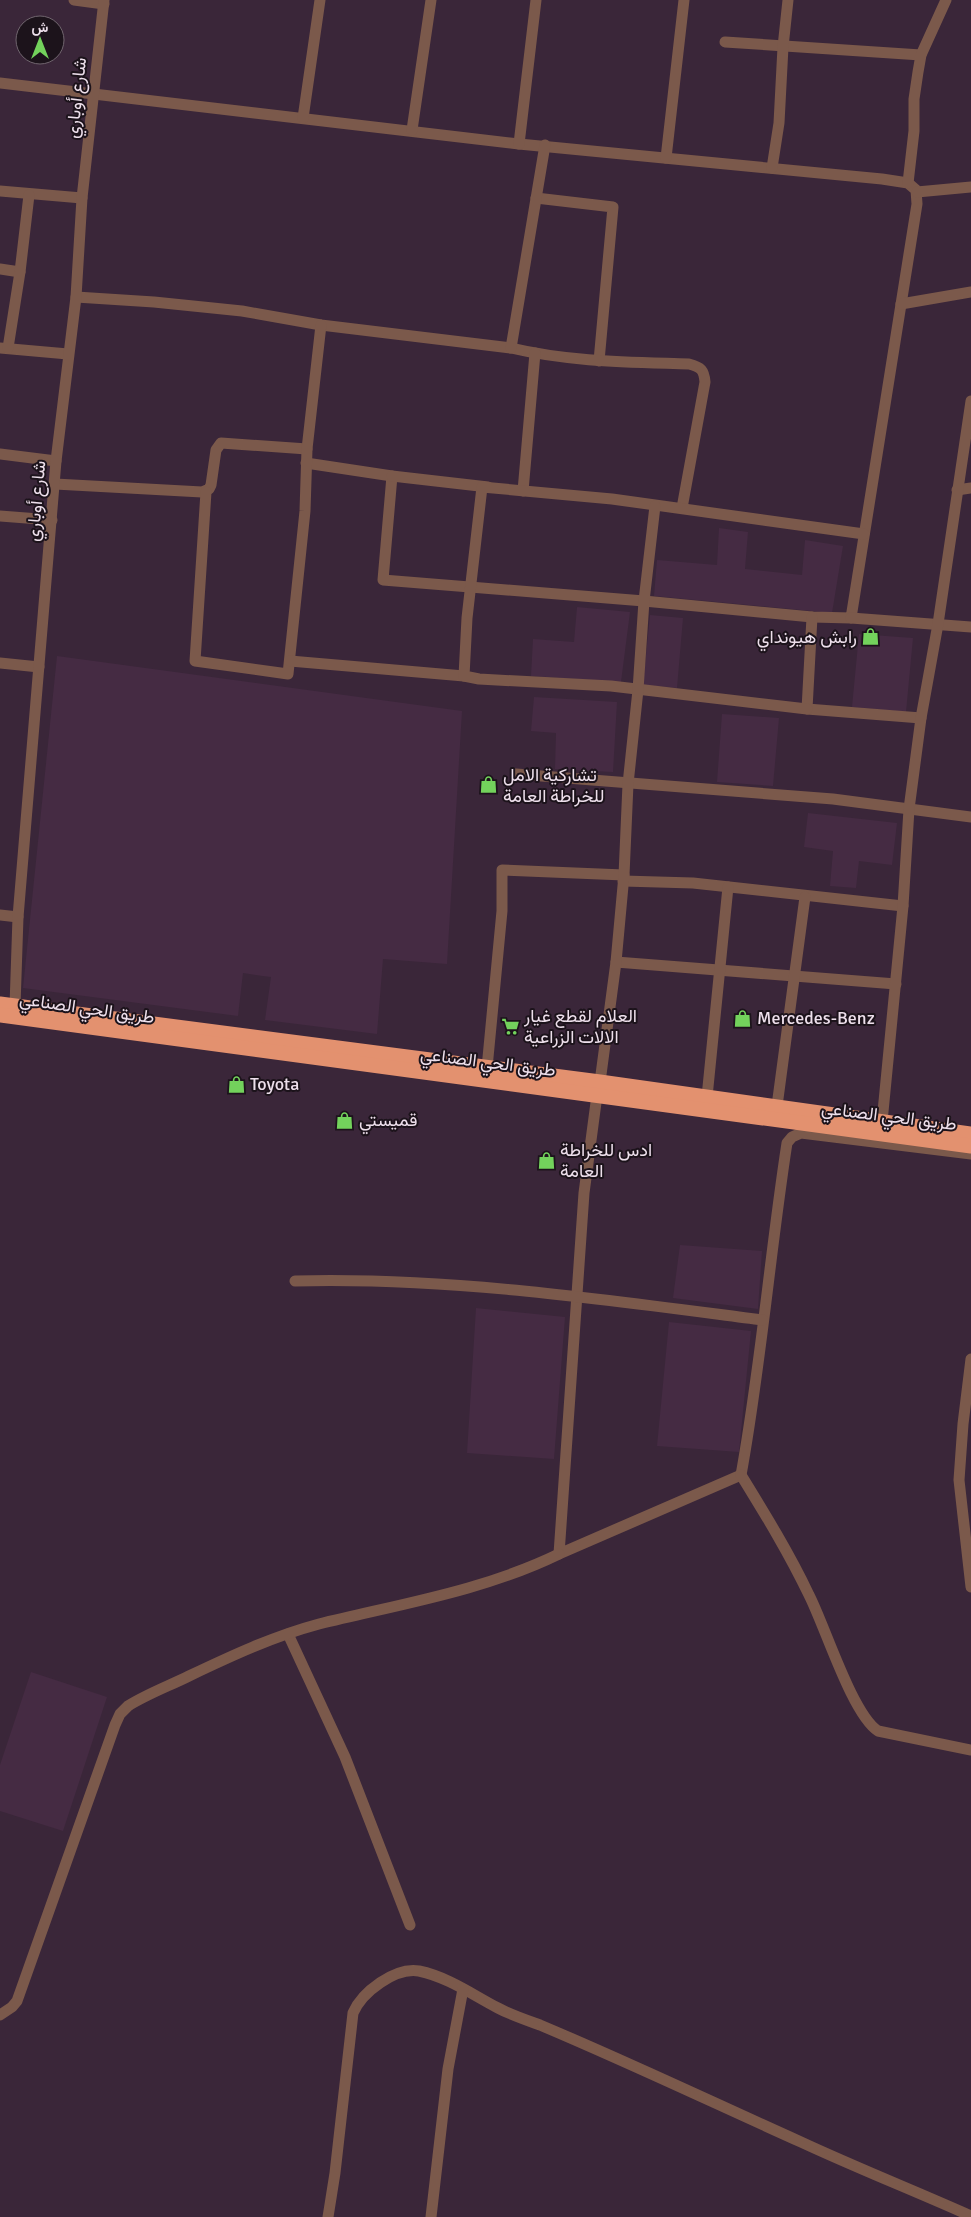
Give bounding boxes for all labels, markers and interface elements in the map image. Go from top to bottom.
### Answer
north arrow [15,15,65,65]
text: ش [32,19,49,36]
street label: شارع أوباري [61,56,95,140]
street label: شارع أوباري [22,460,54,543]
place label: رابش هيونداي [757,626,857,652]
shop icon: رابش هيونداي [861,627,881,647]
place label: تشاركية الامل للخراطة العامة [503,764,604,807]
shop icon: تشاركية الامل للخراطة العامة [479,775,499,795]
street label: طريق الحي الصناعي [18,988,156,1032]
place label: العلام لقطع غيار الالات الزراعية [523,1005,637,1048]
place label: Mercedes-Benz [757,1007,875,1029]
shop icon: Mercedes-Benz [733,1008,753,1028]
supermarket icon: العلام لقطع غيار الالات الزراعية [500,1016,520,1036]
street label: طريق الحي الصناعي [419,1043,557,1085]
place label: Toyota [250,1073,299,1095]
shop icon: Toyota [226,1074,246,1094]
street label: طريق الحي الصناعي [820,1097,958,1139]
place label: قميستي [359,1109,417,1135]
shop icon: قميستي [335,1110,355,1130]
place label: ادس للخراطة العامة [560,1139,652,1182]
shop icon: ادس للخراطة العامة [536,1150,556,1170]

